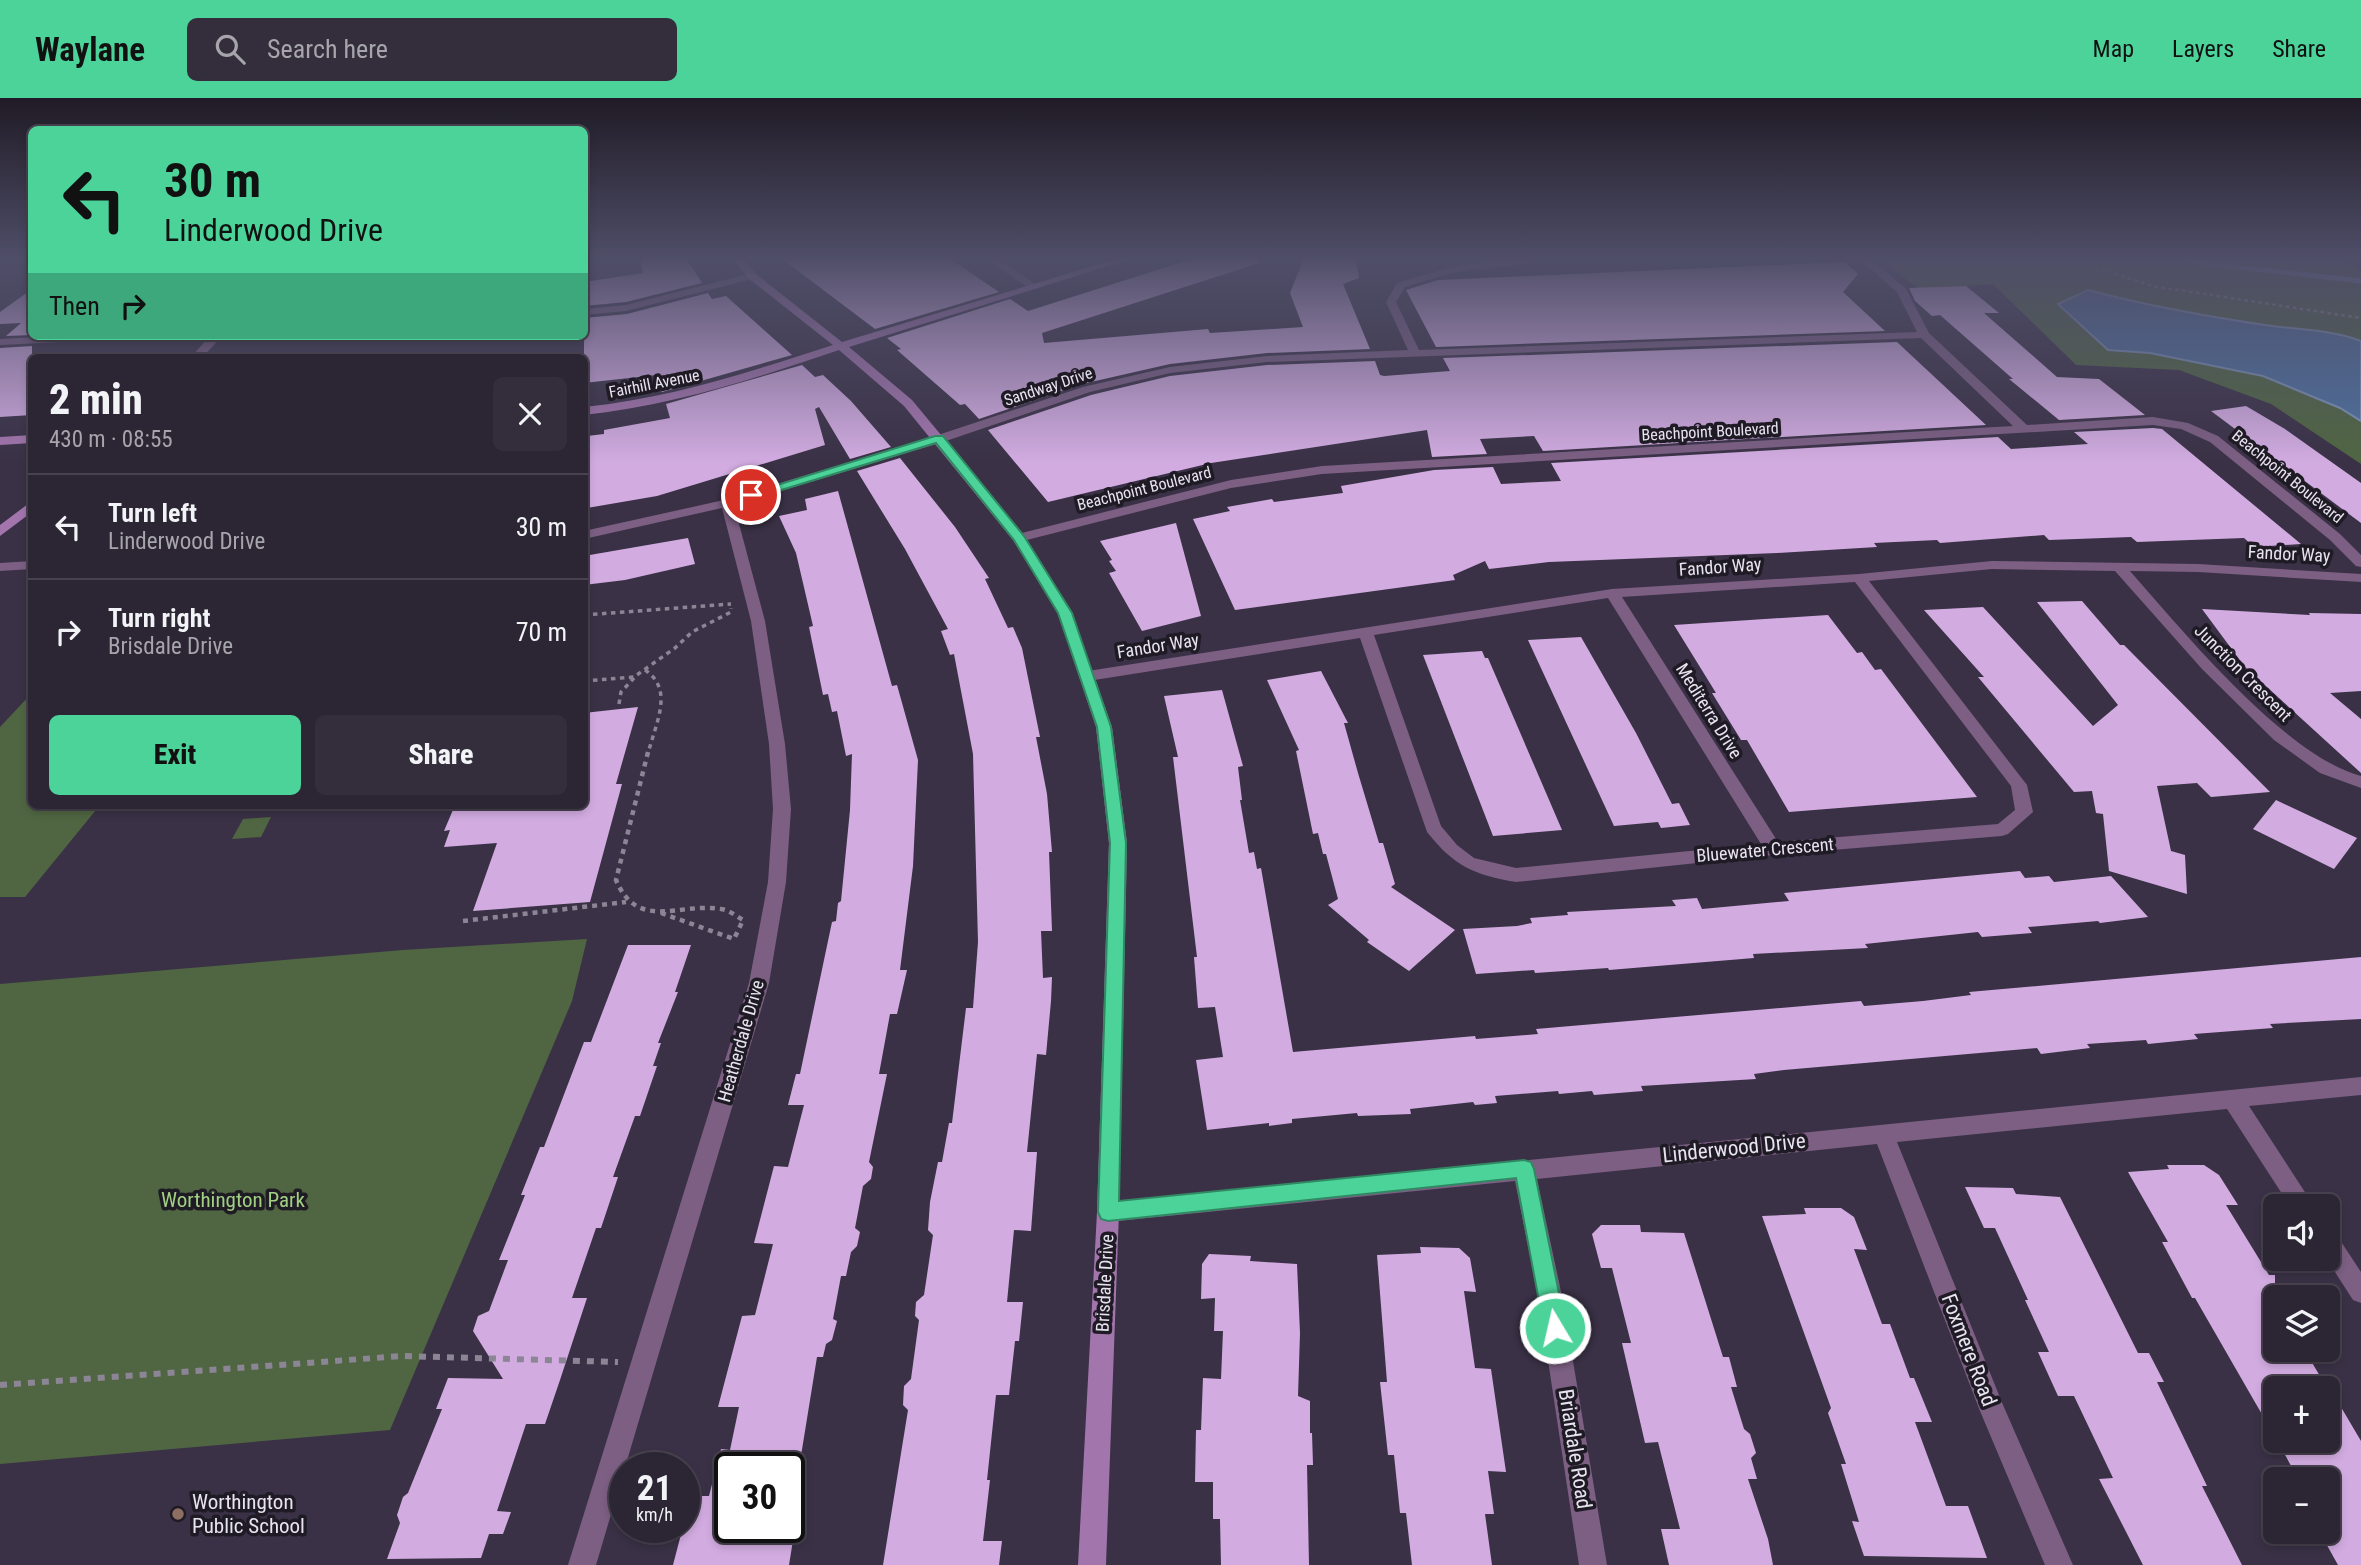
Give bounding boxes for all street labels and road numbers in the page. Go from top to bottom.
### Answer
street label: Sandway Drive [1002,363,1095,410]
street label: Fairhill Avenue [607,365,701,402]
street label: Beachpoint Boulevard [1641,418,1779,445]
street label: Beachpoint Boulevard [2228,426,2347,527]
street label: Beachpoint Boulevard [1075,463,1213,514]
street label: Fandor Way [2247,541,2331,566]
street label: Fandor Way [1678,553,1762,580]
street label: Junction Crescent [2190,620,2296,726]
street label: Fandor Way [1115,629,1201,662]
street label: Mediterra Drive [1672,659,1747,762]
street label: Bluewater Crescent [1695,833,1834,866]
street label: Heatherdale Drive [713,977,768,1104]
street label: Linderwood Drive [1661,1129,1807,1167]
street label: Brisdale Drive [1091,1234,1118,1332]
street label: Foxmere Road [1937,1291,2001,1409]
street label: Briardale Road [1554,1387,1596,1511]

